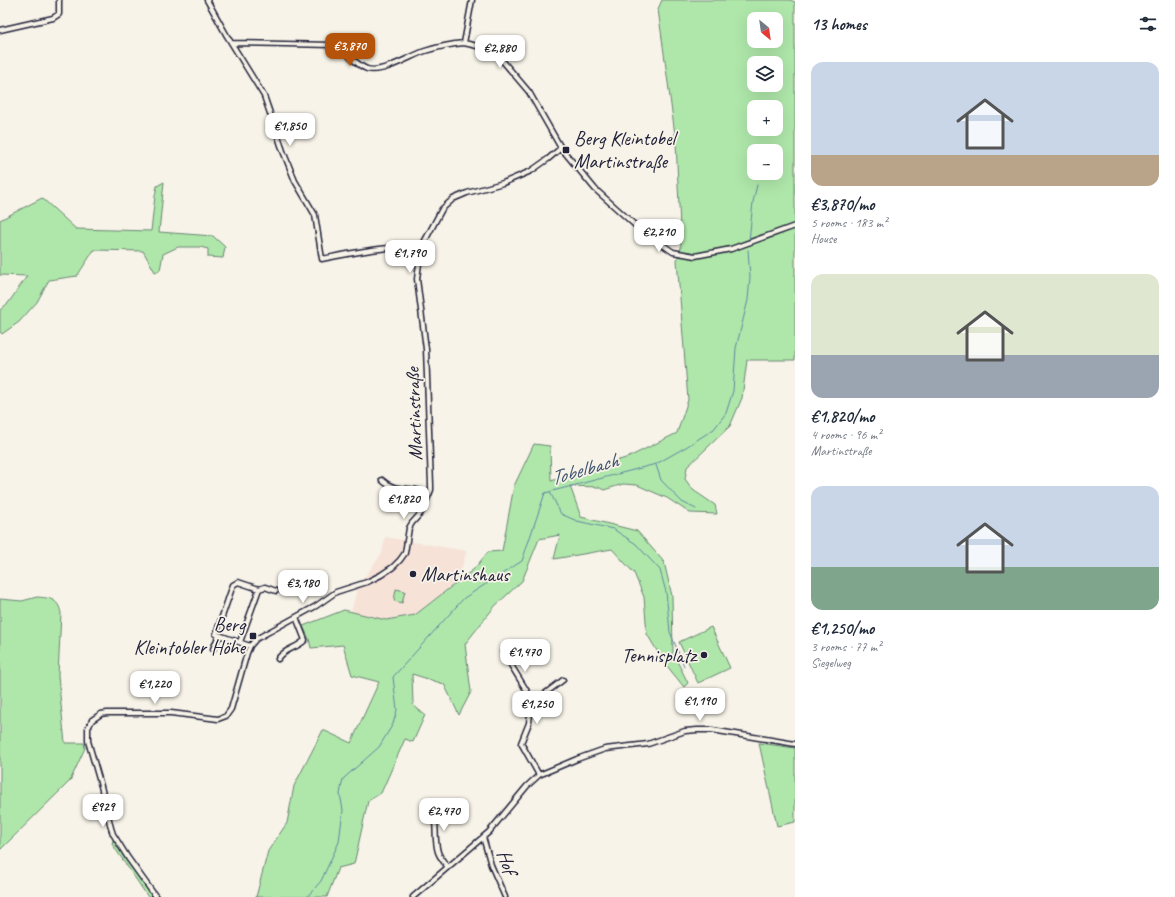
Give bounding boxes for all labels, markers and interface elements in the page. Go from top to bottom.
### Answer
north arrow [747,12,783,48]
map controls [747,12,783,180]
icon: filters [1137,13,1159,35]
text: 13 homes [811,14,867,35]
pin: €3,870 [317,33,383,67]
pin: €2,880 [467,35,533,69]
text: €3,870 [334,38,366,54]
text: €2,880 [484,40,516,56]
button: layers [747,56,783,92]
icon: home [949,88,1021,160]
button: + [747,100,783,136]
pin: €1,850 [257,113,323,147]
text: €1,850 [274,118,306,134]
place label: Berg Kleintobel Martinstraße [574,126,678,174]
button: − [747,144,783,180]
marker: Berg Kleintobel Martinstraße [561,145,571,155]
text: €3,870/mo [811,194,874,215]
text: 5 rooms · 183 m² [811,215,887,231]
pin: €2,210 [626,219,692,253]
text: €2,210 [643,224,675,240]
text: House [811,231,836,247]
pin: €1,790 [377,240,443,274]
text: €1,790 [394,245,426,261]
icon: home [949,300,1021,372]
street label: Martinstraße [400,366,428,461]
text: €1,820/mo [811,406,874,427]
text: 4 rooms · 96 m² [811,427,881,443]
text: Martinstraße [811,443,871,459]
water label: Tobelbach [547,447,622,491]
pin: €1,820 [371,486,437,520]
text: €1,820 [388,491,420,507]
icon: home [949,512,1021,584]
place label: Martinshaus [421,562,511,587]
marker: Martinshaus [408,569,418,579]
pin: €3,180 [270,570,336,604]
text: €3,180 [287,575,319,591]
place label: Berg Kleintobler Höhe [134,612,247,660]
text: €1,250/mo [811,618,874,639]
marker: Berg Kleintobler Höhe [248,631,258,641]
pin: €1,470 [492,639,558,673]
text: 3 rooms · 77 m² [811,639,881,655]
place label: Tennisplatz [622,643,699,668]
text: €1,470 [509,644,541,660]
marker: Tennisplatz [699,650,709,660]
text: Siegelweg [811,655,851,671]
pin: €1,220 [122,671,188,705]
text: €1,220 [139,676,171,692]
pin: €1,190 [667,688,733,722]
pin: €1,250 [504,691,570,725]
text: €1,190 [684,693,716,709]
text: €1,250 [521,696,553,712]
pin: €929 [79,794,127,828]
pin: €2,470 [411,798,477,832]
text: €929 [91,799,115,815]
text: €2,470 [428,803,460,819]
street label: Hof [491,847,524,881]

